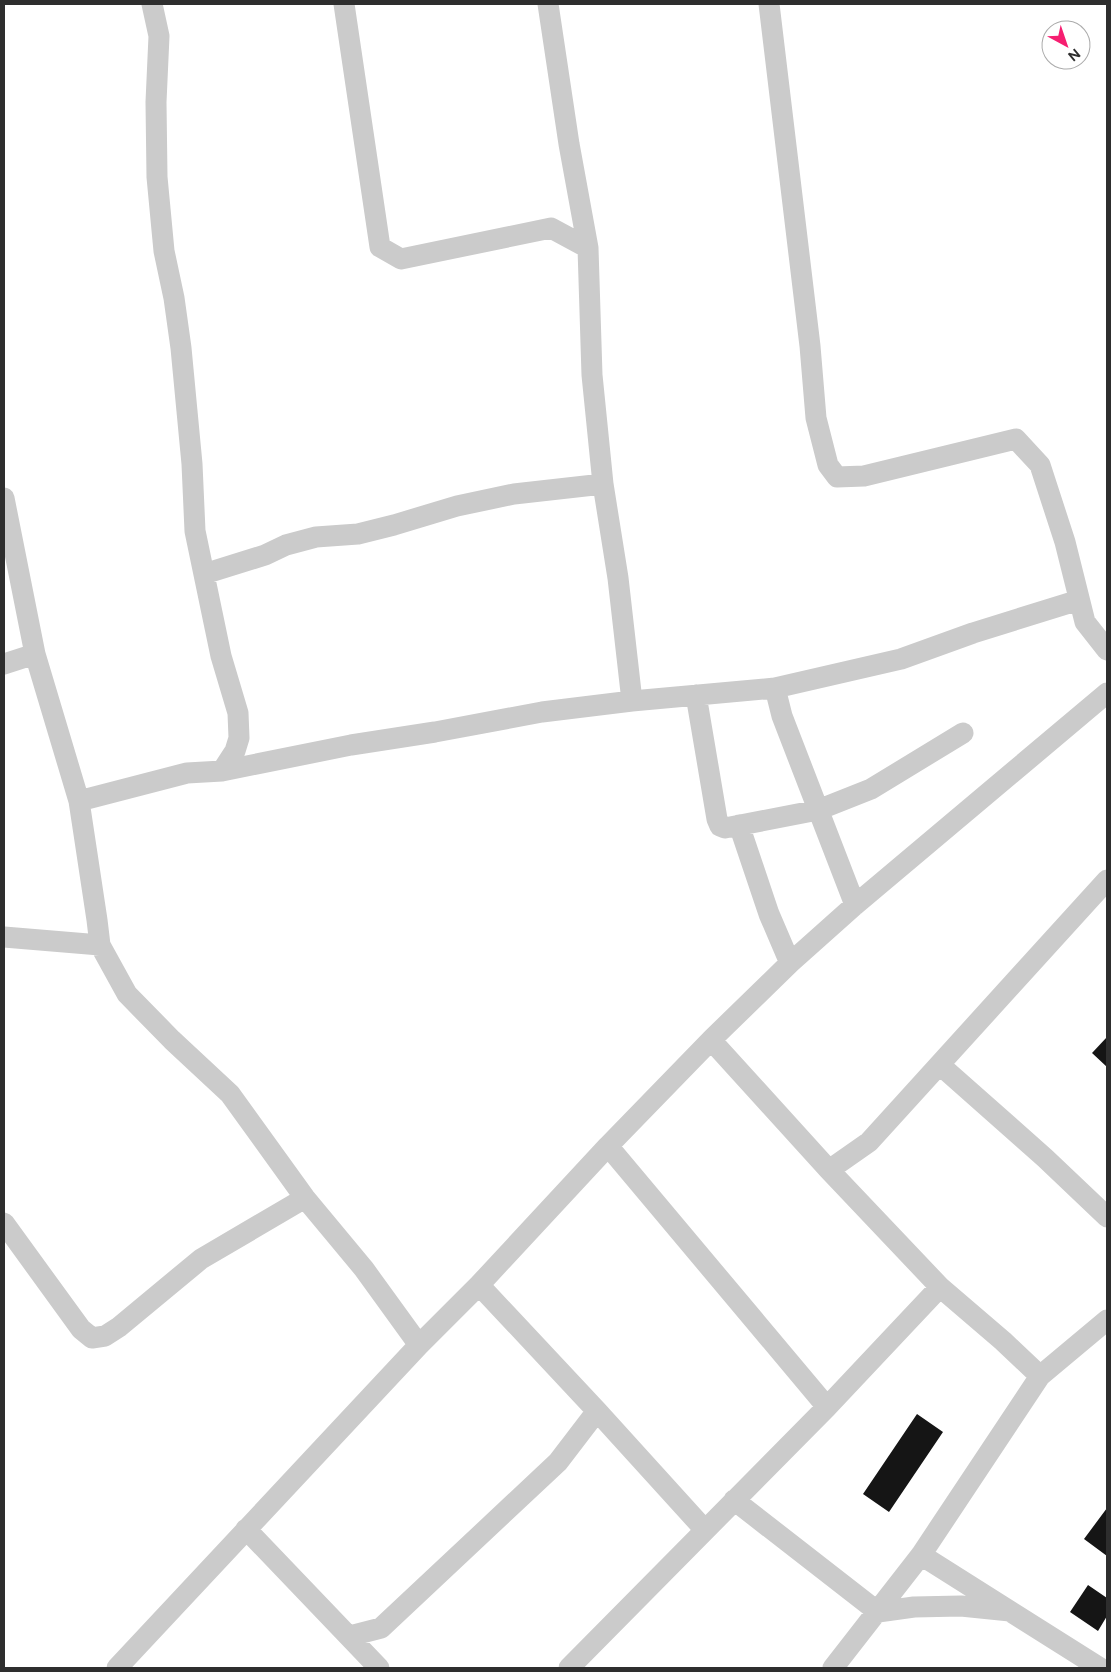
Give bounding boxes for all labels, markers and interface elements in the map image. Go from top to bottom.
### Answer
north arrow [1041,20,1091,70]
text: N [1064,45,1084,65]

